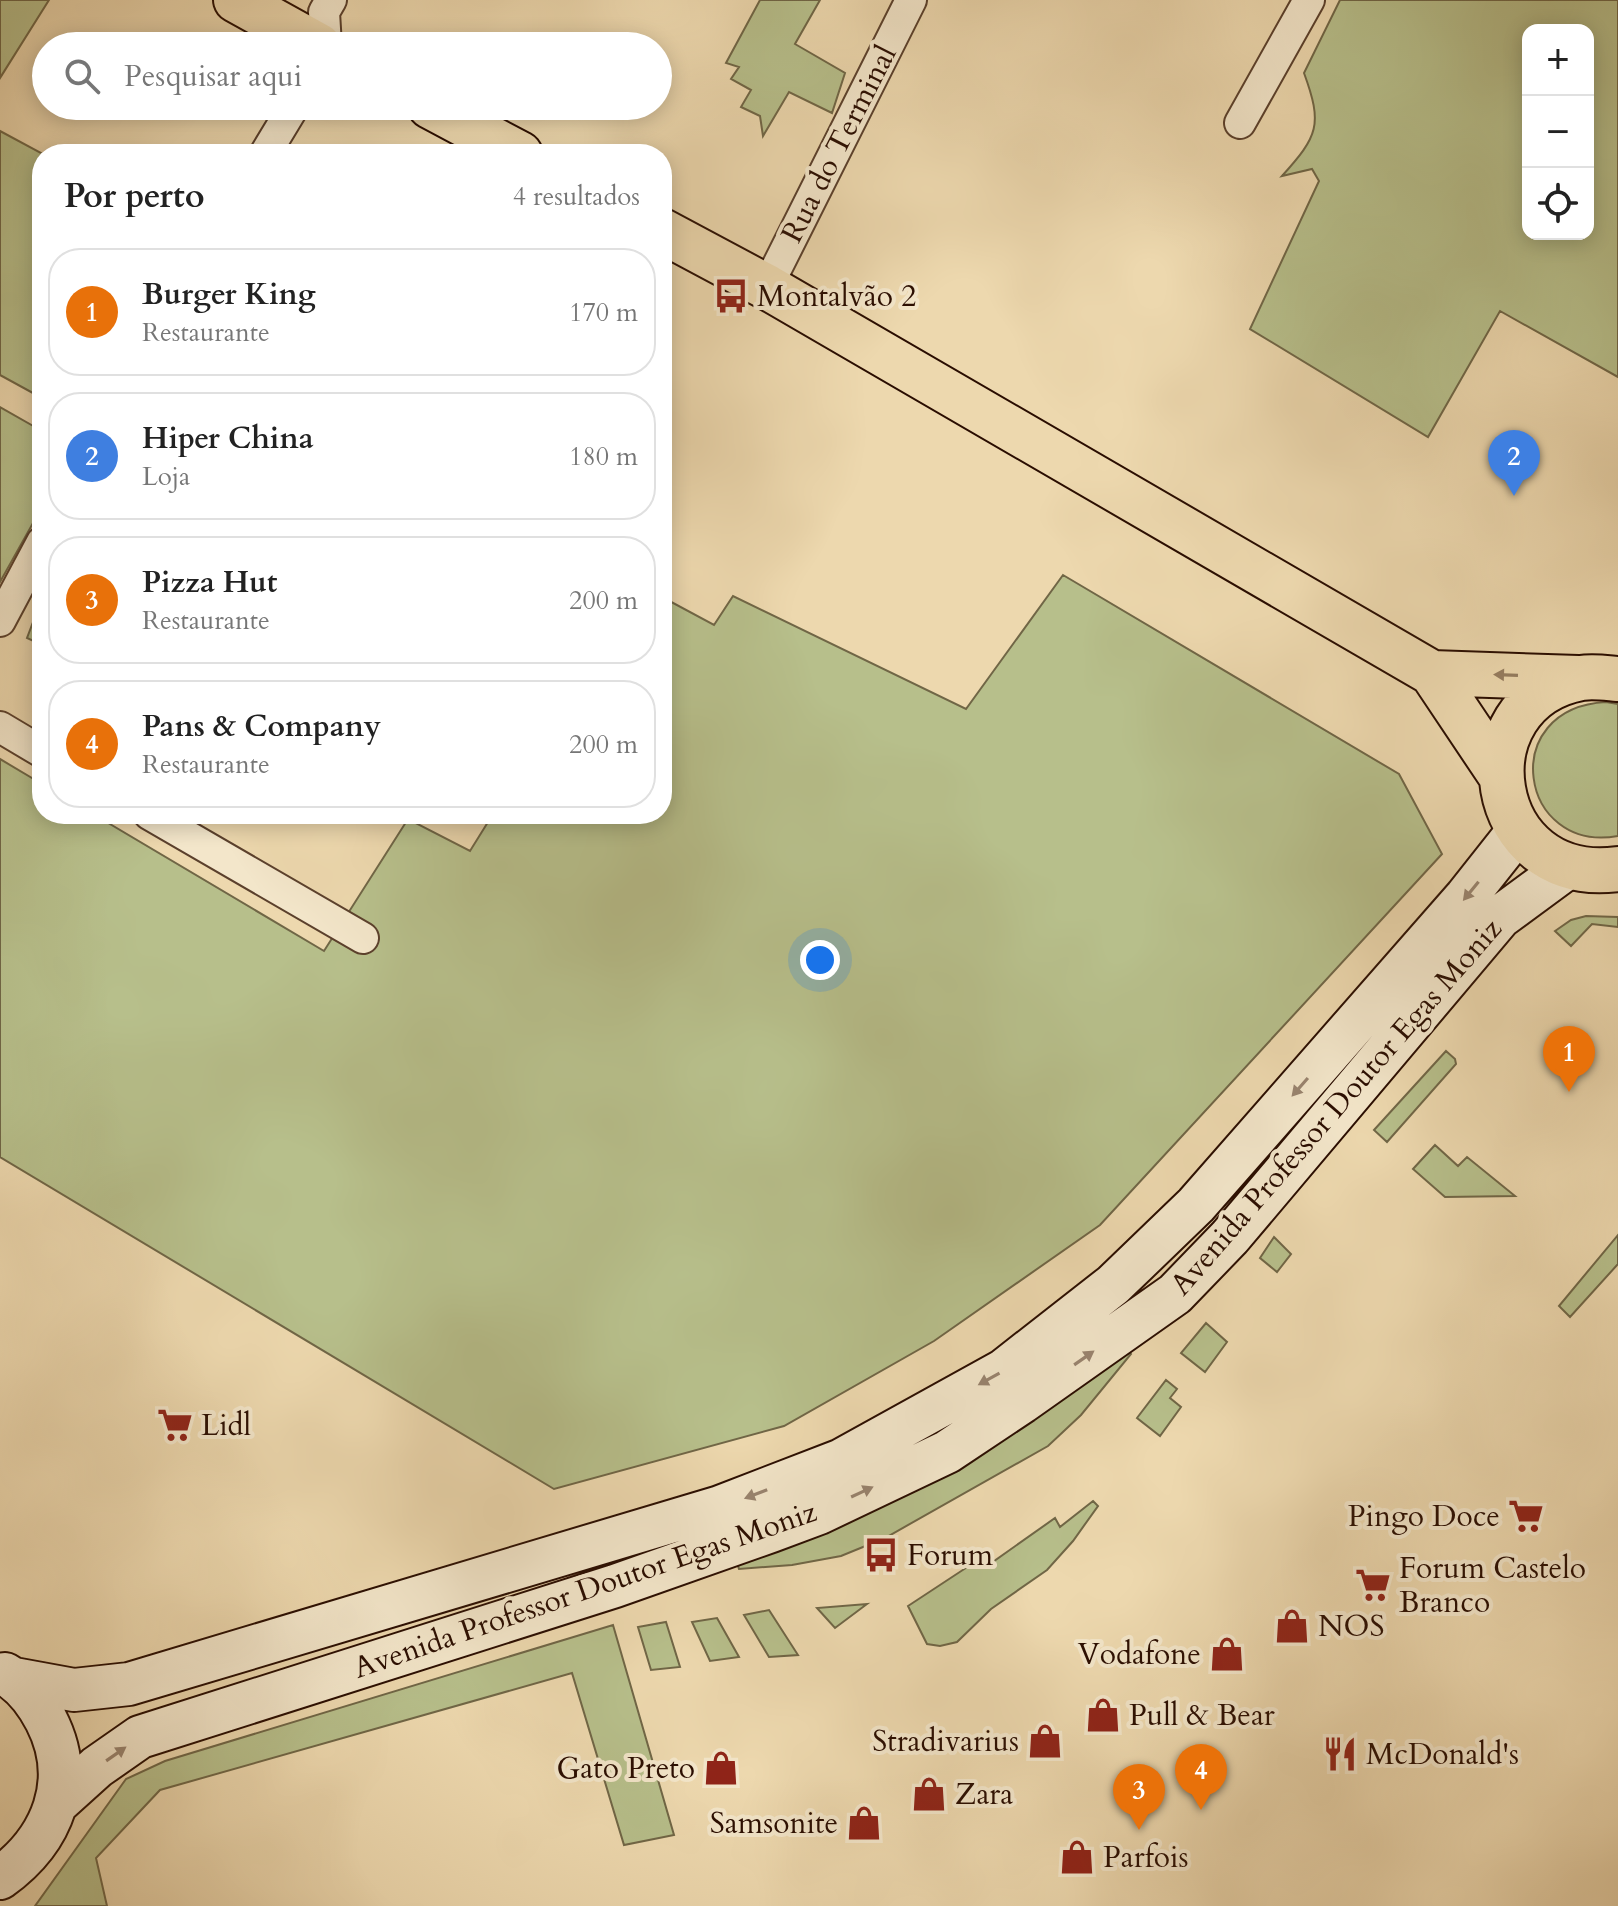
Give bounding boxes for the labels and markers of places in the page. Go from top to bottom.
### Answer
place label: Montalvão 2 [757,276,916,317]
bus stop icon: Montalvão 2 [712,277,750,315]
pin: 2 [1488,430,1540,496]
pin: 1 [1543,1026,1595,1092]
place label: Lidl [201,1405,252,1446]
supermarket icon: Lidl [156,1406,194,1444]
place label: Pingo Doce [1348,1496,1500,1537]
supermarket icon: Pingo Doce [1507,1497,1545,1535]
place label: Forum [907,1535,994,1576]
bus stop icon: Forum [862,1536,900,1574]
place label: Forum Castelo Branco [1399,1548,1586,1623]
supermarket icon: Forum Castelo Branco [1354,1566,1392,1604]
place label: NOS [1318,1606,1385,1647]
shop icon: NOS [1273,1607,1311,1645]
place label: Vodafone [1078,1634,1201,1675]
shop icon: Vodafone [1208,1635,1246,1673]
place label: Pull & Bear [1129,1695,1275,1736]
shop icon: Pull & Bear [1084,1696,1122,1734]
place label: Stradivarius [872,1721,1019,1762]
shop icon: Stradivarius [1026,1722,1064,1760]
place label: McDonald's [1366,1734,1519,1775]
restaurant icon: McDonald's [1321,1735,1359,1773]
pin: 4 [1175,1744,1227,1810]
place label: Gato Preto [557,1748,695,1789]
shop icon: Gato Preto [702,1749,740,1787]
pin: 3 [1113,1764,1165,1830]
place label: Zara [955,1774,1013,1815]
shop icon: Zara [910,1775,948,1813]
place label: Samsonite [710,1803,838,1844]
shop icon: Samsonite [845,1804,883,1842]
place label: Parfois [1103,1837,1188,1878]
shop icon: Parfois [1058,1838,1096,1876]

